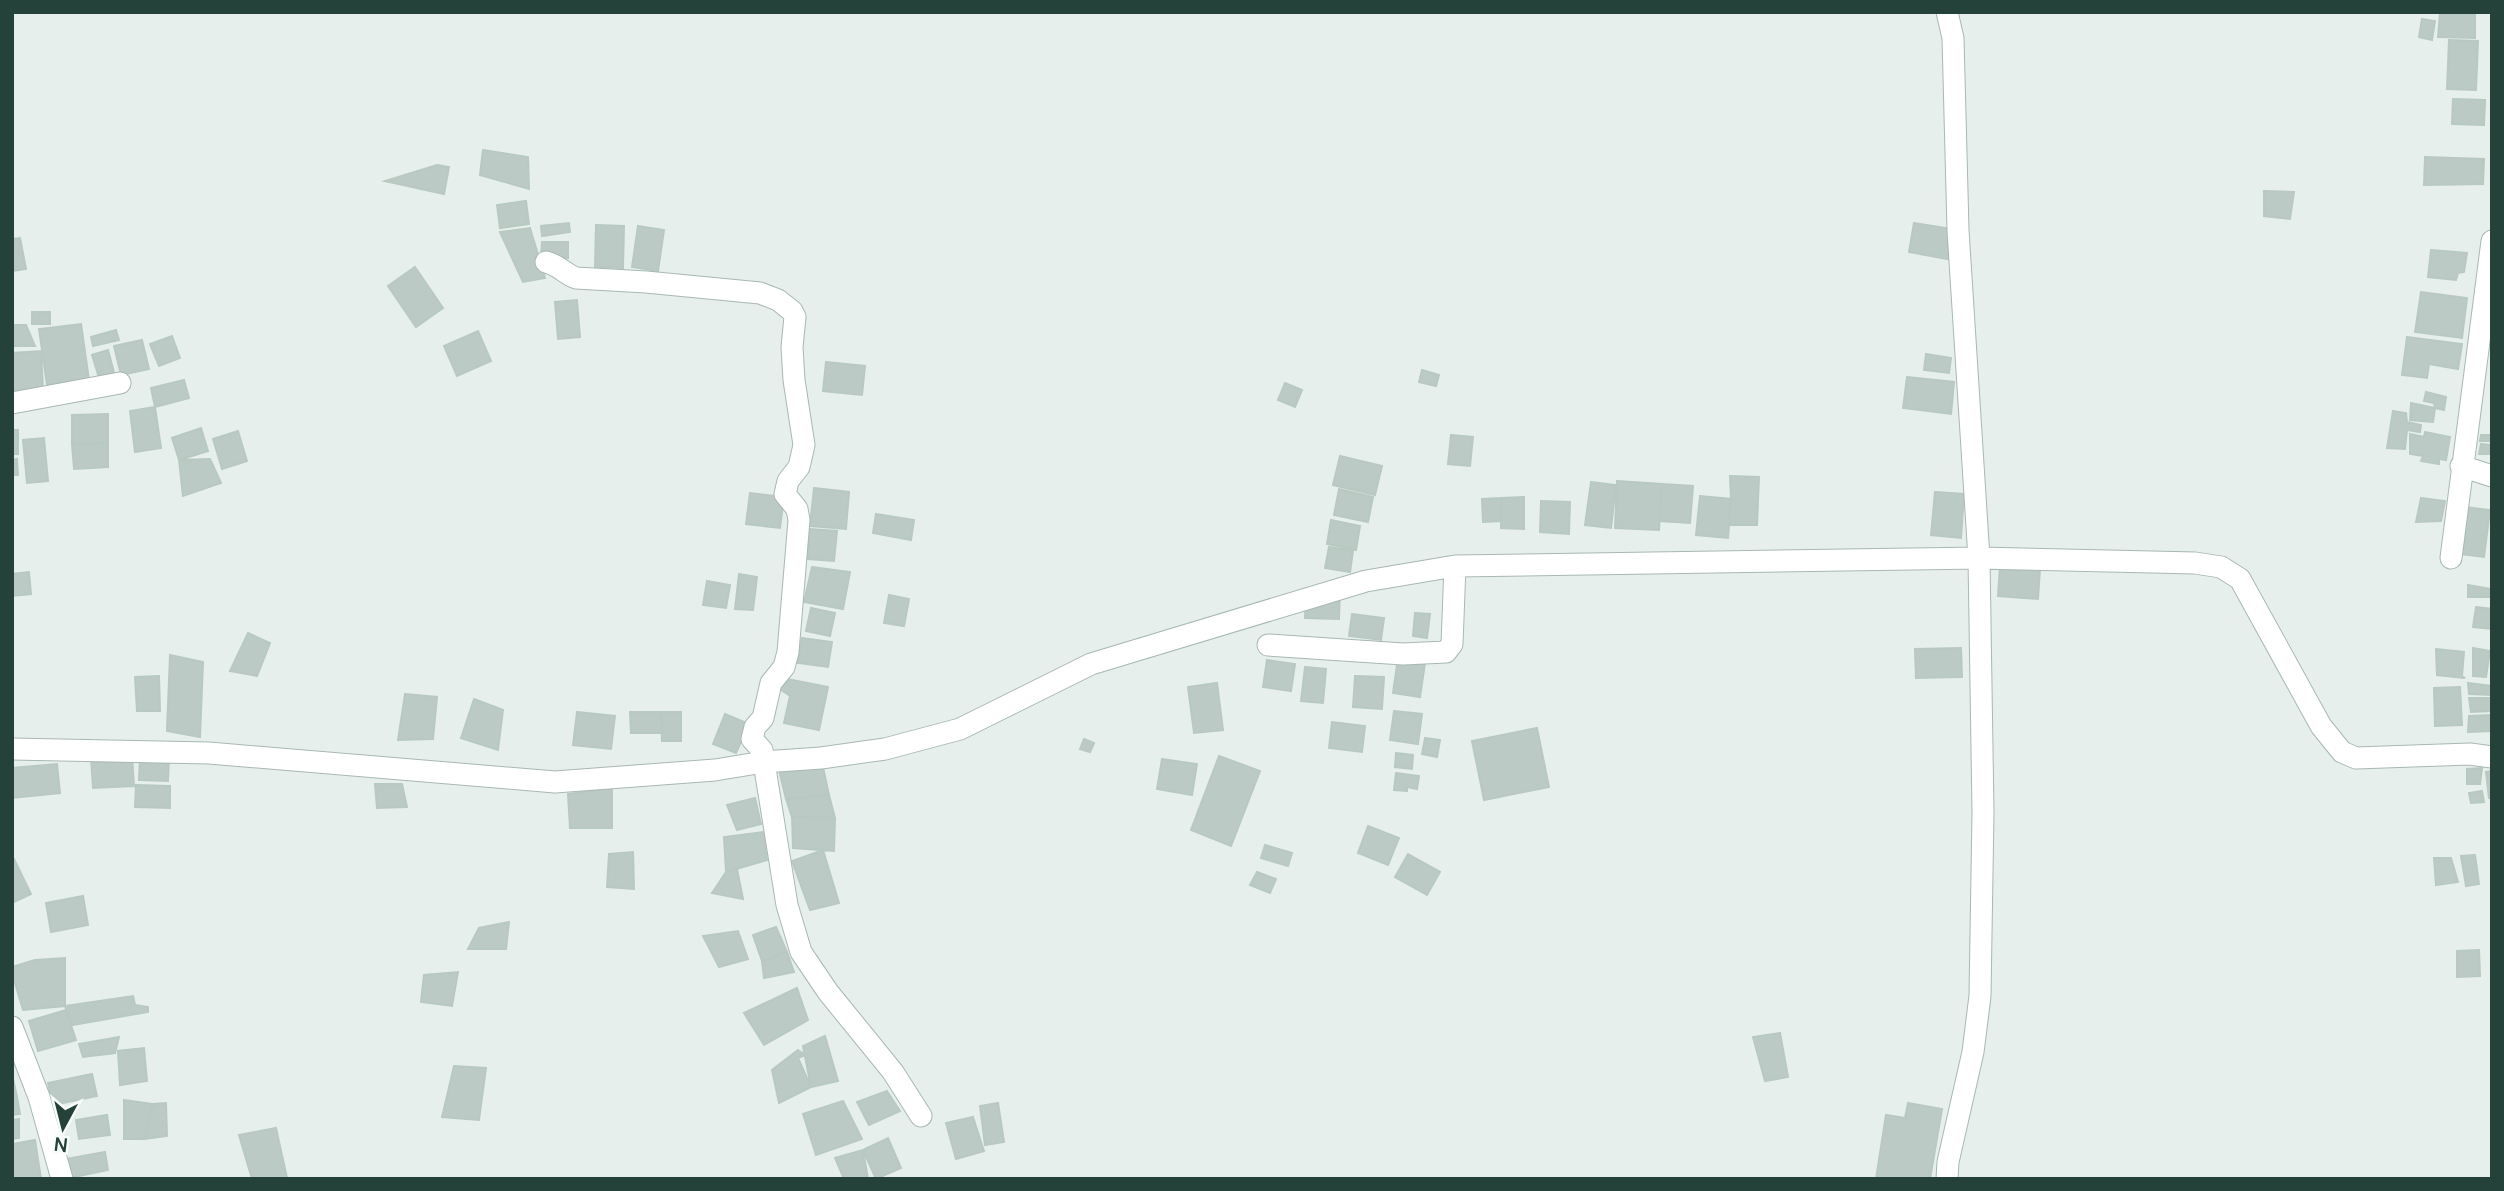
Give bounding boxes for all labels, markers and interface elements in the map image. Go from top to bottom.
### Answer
north arrow [28,1093,98,1163]
text: N [53,1131,69,1159]

